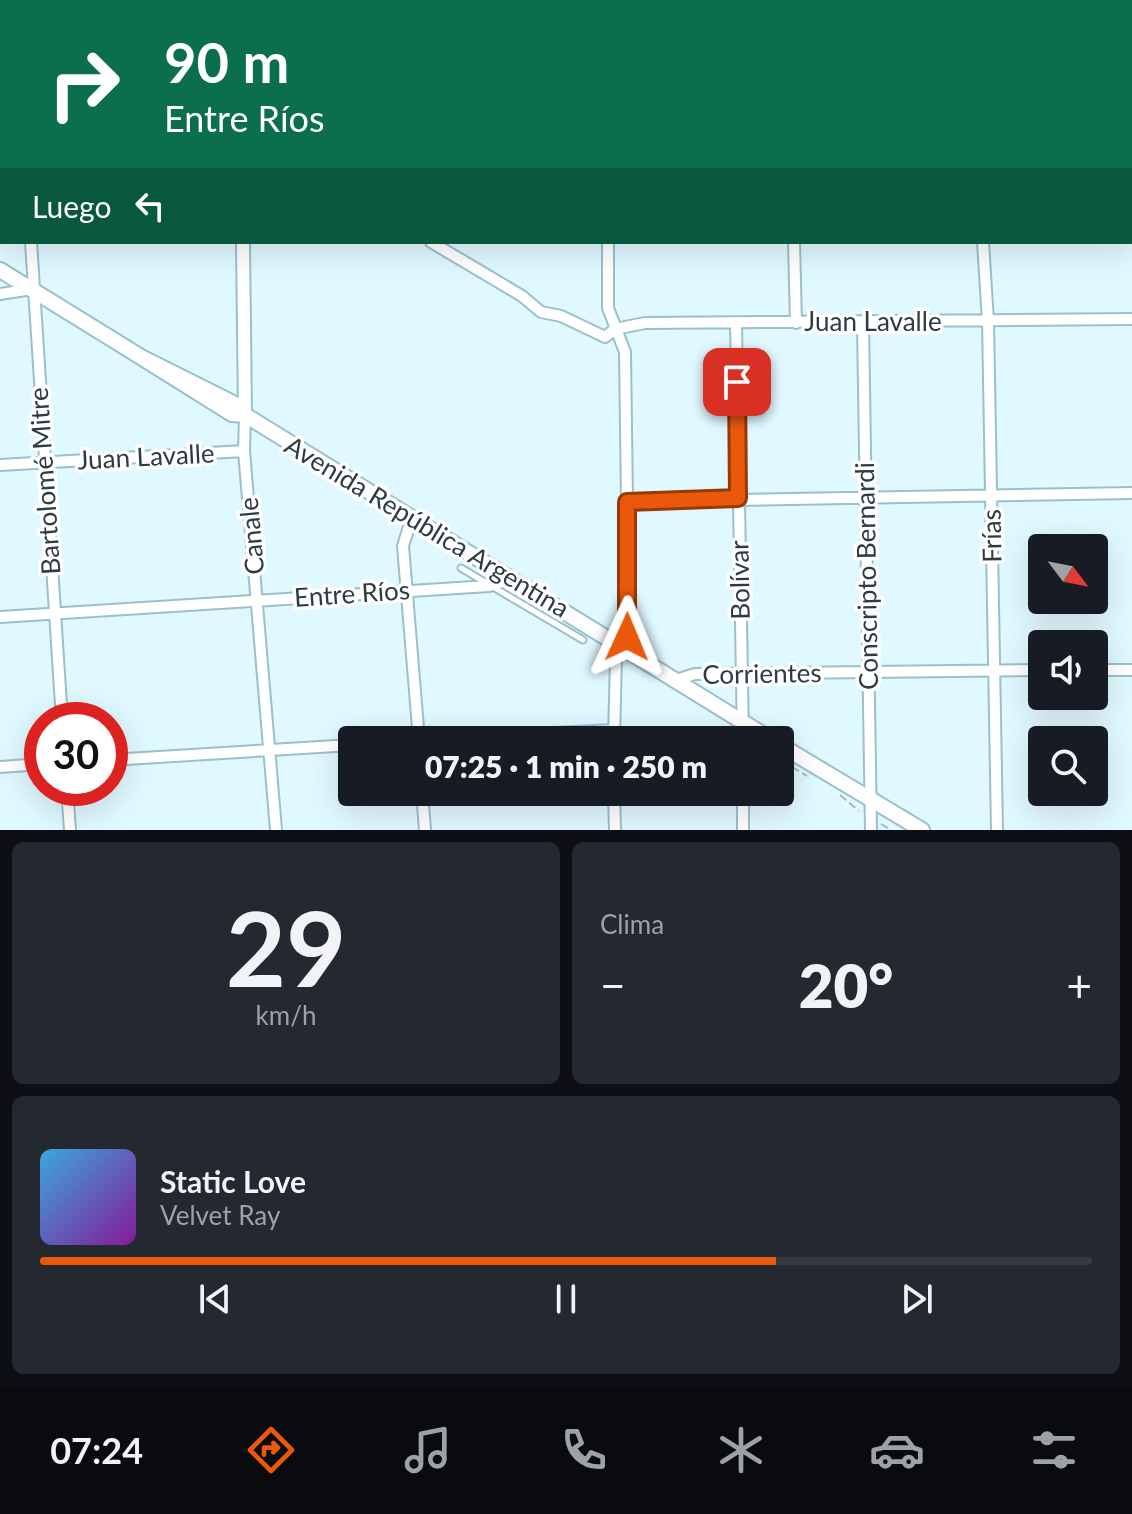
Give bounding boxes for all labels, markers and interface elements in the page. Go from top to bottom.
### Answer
text: 90 m [164,28,289,95]
icon: right [32,32,136,136]
text: Entre Ríos [164,96,325,140]
icon: left [128,184,172,228]
text: Luego [32,188,112,224]
street label: Juan Lavalle [804,305,942,337]
pin [703,348,771,416]
icon: arrive [715,360,759,404]
street label: Bartolomé Mitre [21,386,67,576]
street label: Avenida República Argentina [280,428,576,624]
street label: Juan Lavalle [77,436,215,476]
street label: Conscripto Bernardi [848,462,884,690]
street label: Canale [232,496,270,576]
street label: Frías [975,509,1007,563]
north arrow [1028,534,1108,614]
map controls [1028,534,1108,806]
street label: Bolívar [722,540,756,620]
street label: Entre Ríos [293,573,411,613]
position arrow [585,595,669,679]
button: sound [1028,630,1108,710]
street label: Corrientes [702,656,822,690]
speed limit sign: 30 [24,702,128,806]
button: search [1028,726,1108,806]
text: 07:25 · 1 min · 250 m [425,748,707,784]
text: 29 [226,884,346,1009]
text: Clima [600,908,664,940]
text: 20° [799,949,893,1021]
text: − [600,959,626,1011]
text: + [1066,959,1092,1011]
text: km/h [256,999,316,1031]
text: Static Love [160,1163,306,1199]
text: Velvet Ray [160,1199,280,1231]
icon: previous [193,1277,237,1321]
icon: pause [544,1277,588,1321]
icon: next [895,1277,939,1321]
icon: directions [243,1422,299,1478]
icon: music [400,1422,456,1478]
icon: phone [556,1422,612,1478]
icon: climate [713,1422,769,1478]
icon: car [869,1422,925,1478]
icon: filters [1026,1422,1082,1478]
text: 07:24 [50,1428,143,1472]

